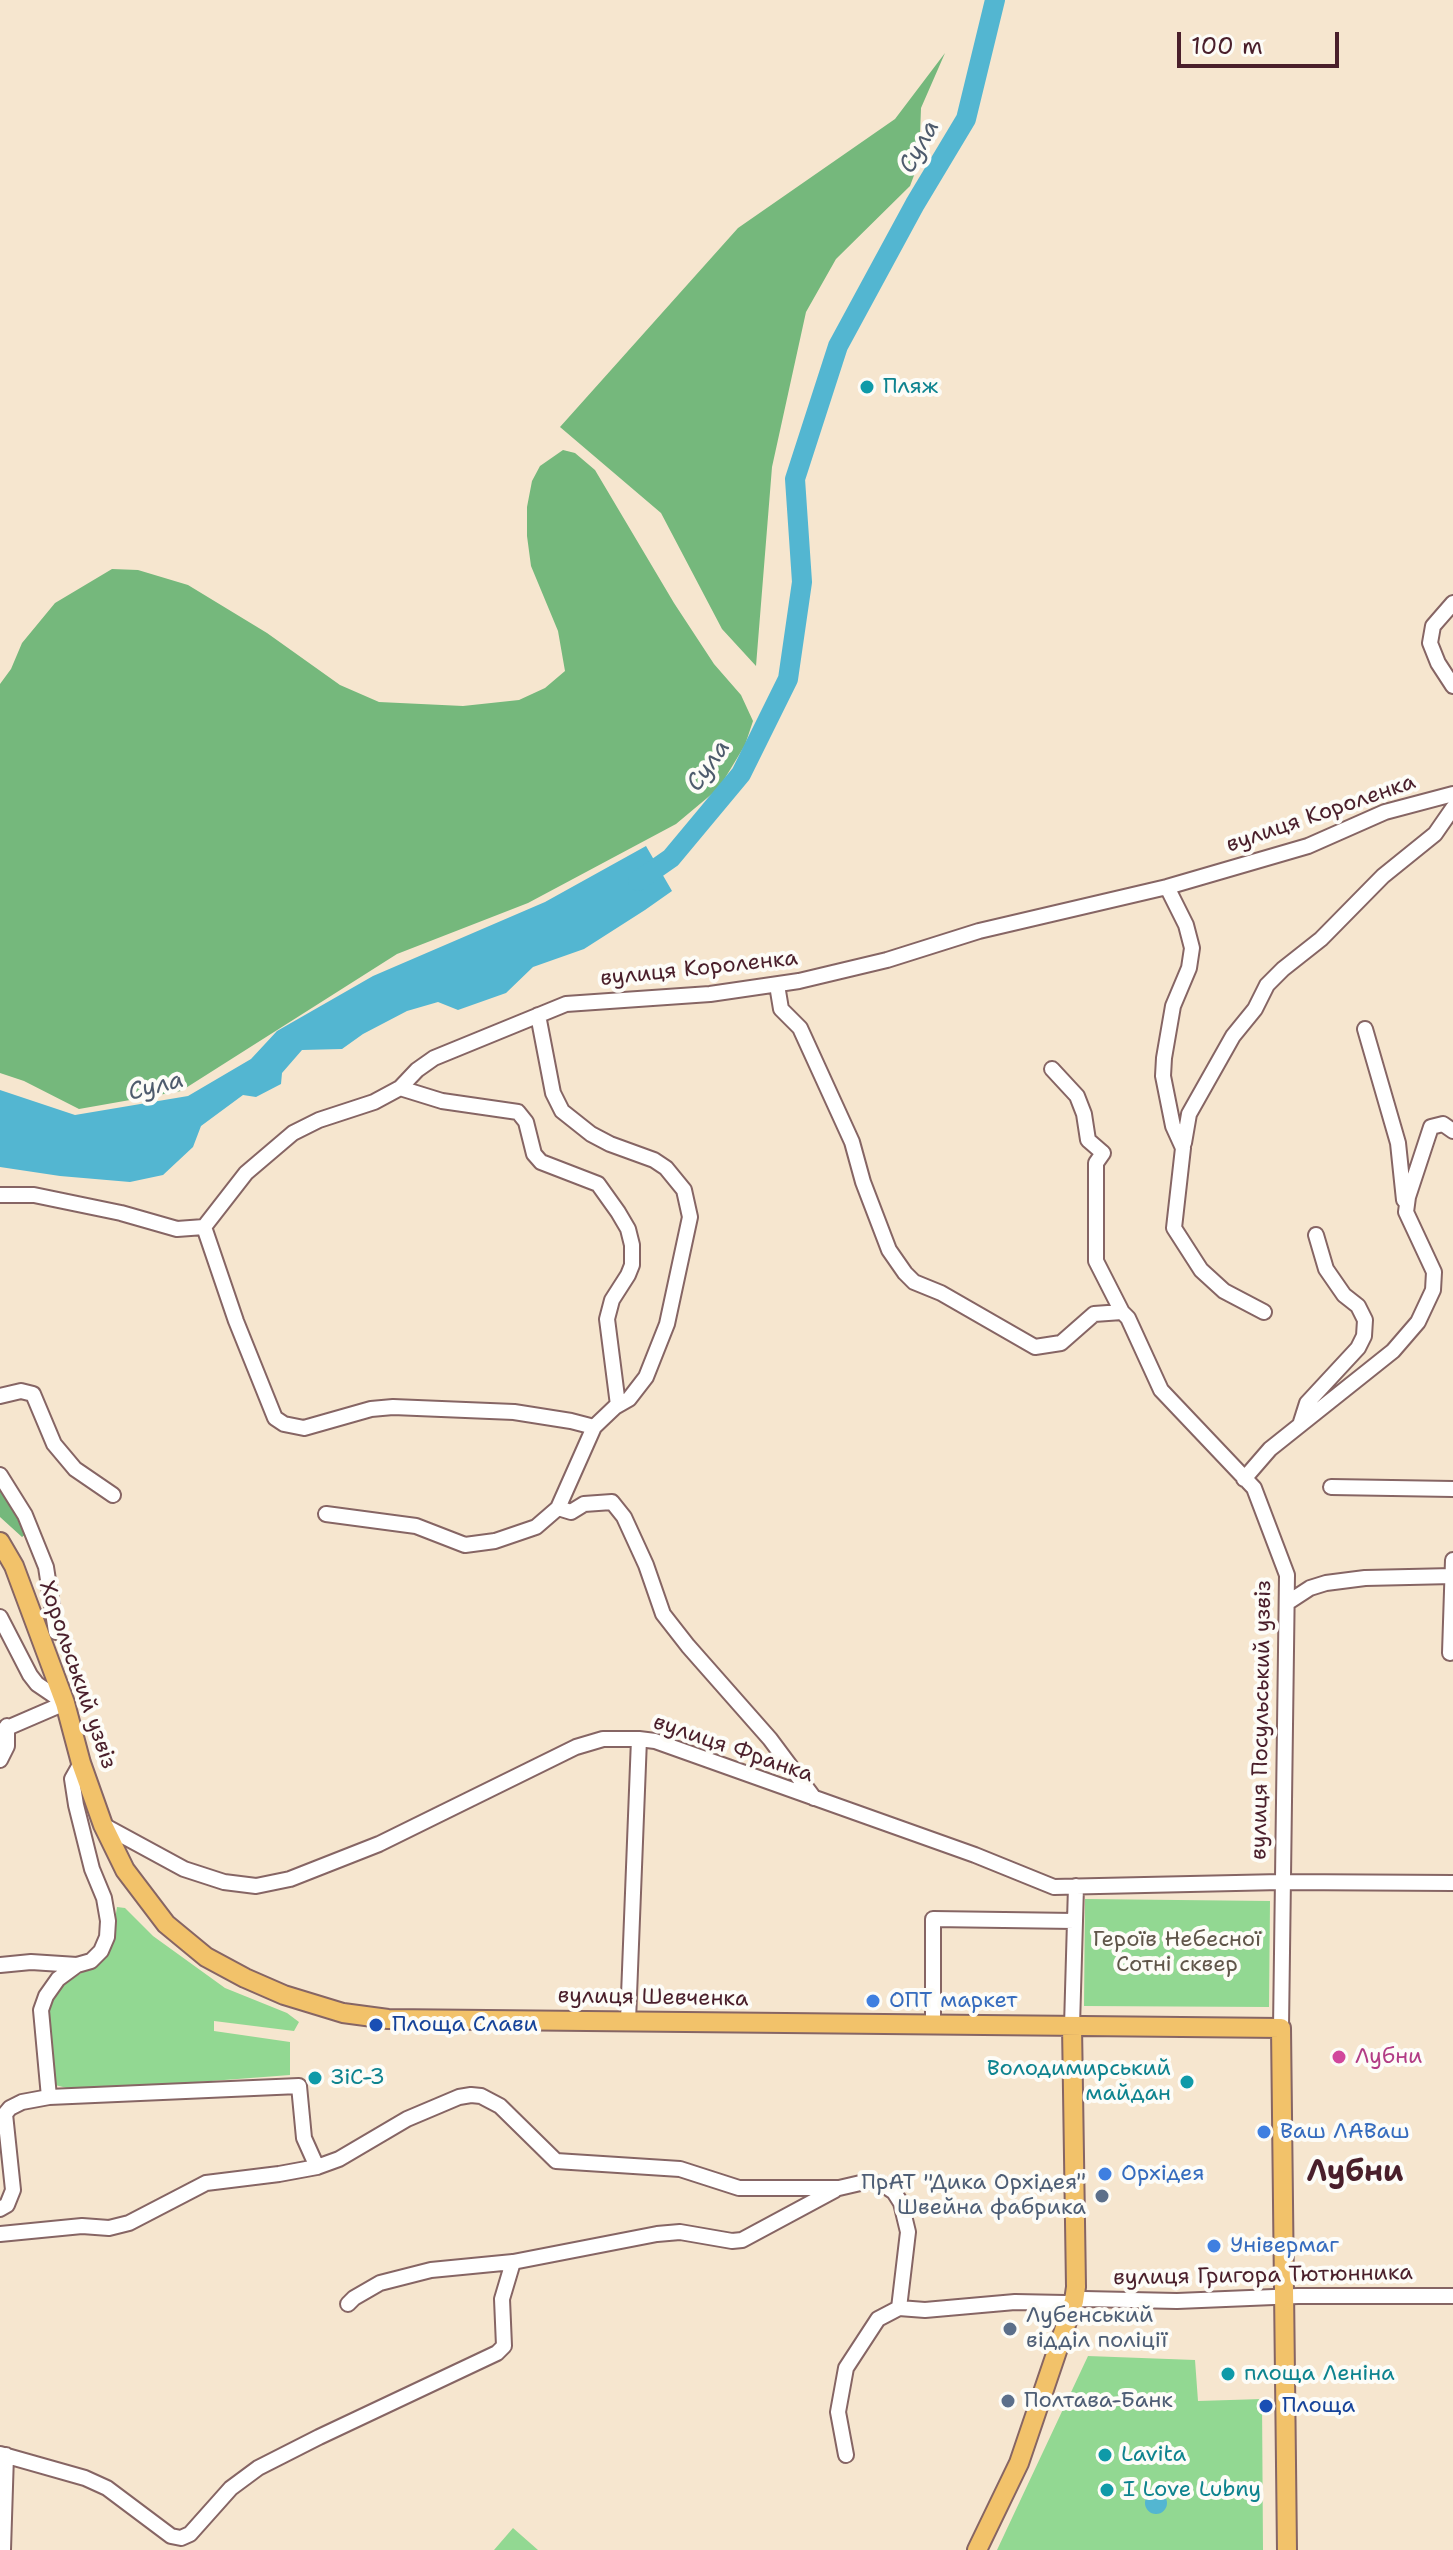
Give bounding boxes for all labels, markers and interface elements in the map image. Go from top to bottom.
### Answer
scale bar [1181,16,1343,66]
text: 100 m [1191,30,1263,62]
water label: Сула [894,115,946,179]
place label: Пляж [883,374,938,400]
marker: Пляж [858,378,876,396]
water label: Сула [681,735,737,797]
street label: вулиця Короленка [1223,769,1419,859]
street label: вулиця Короленка [599,945,799,993]
water label: Сула [125,1066,187,1108]
street label: Хорольський узвіз [32,1577,122,1773]
street label: вулиця Посульський узвіз [1246,1580,1278,1860]
street label: вулиця Франка [649,1709,817,1789]
park label: Героїв Небесної Сотні сквер [1093,1927,1261,1978]
street label: вулиця Шевченка [557,1983,749,2013]
place label: ОПТ маркет [889,1988,1017,2014]
marker: ОПТ маркет [864,1992,882,2010]
place label: Площа Слави [392,2012,538,2038]
marker: Площа Слави [367,2016,385,2034]
place label: Лубни [1355,2044,1422,2070]
marker: Лубни [1330,2048,1348,2066]
place label: Володимирський майдан [987,2056,1171,2108]
place label: ЗіС-3 [331,2065,385,2091]
marker: ЗіС-3 [306,2069,324,2087]
marker: Володимирський майдан [1178,2073,1196,2091]
place label: Ваш ЛАВаш [1280,2119,1409,2145]
marker: Ваш ЛАВаш [1255,2123,1273,2141]
district label: Лубни [1306,2155,1404,2191]
place label: Орхідея [1121,2161,1204,2187]
marker: Орхідея [1096,2165,1114,2183]
place label: ПрАТ "Дика Орхідея" Швейна фабрика [861,2170,1086,2222]
marker: ПрАТ "Дика Орхідея" Швейна фабрика [1093,2187,1111,2205]
place label: Універмаг [1230,2233,1339,2259]
marker: Універмаг [1205,2237,1223,2255]
street label: вулиця Григора Тютюнника [1113,2260,1413,2292]
place label: Лубенський відділ поліції [1026,2303,1167,2354]
marker: Лубенський відділ поліції [1001,2320,1019,2338]
place label: площа Леніна [1244,2361,1395,2387]
marker: площа Леніна [1219,2365,1237,2383]
place label: Полтава-Банк [1024,2388,1173,2414]
marker: Полтава-Банк [999,2392,1017,2410]
place label: Площа [1282,2393,1355,2419]
marker: Площа [1257,2397,1275,2415]
place label: Lavita [1121,2442,1186,2468]
marker: Lavita [1096,2446,1114,2464]
place label: I Love Lubny [1123,2477,1261,2503]
marker: I Love Lubny [1098,2481,1116,2499]

